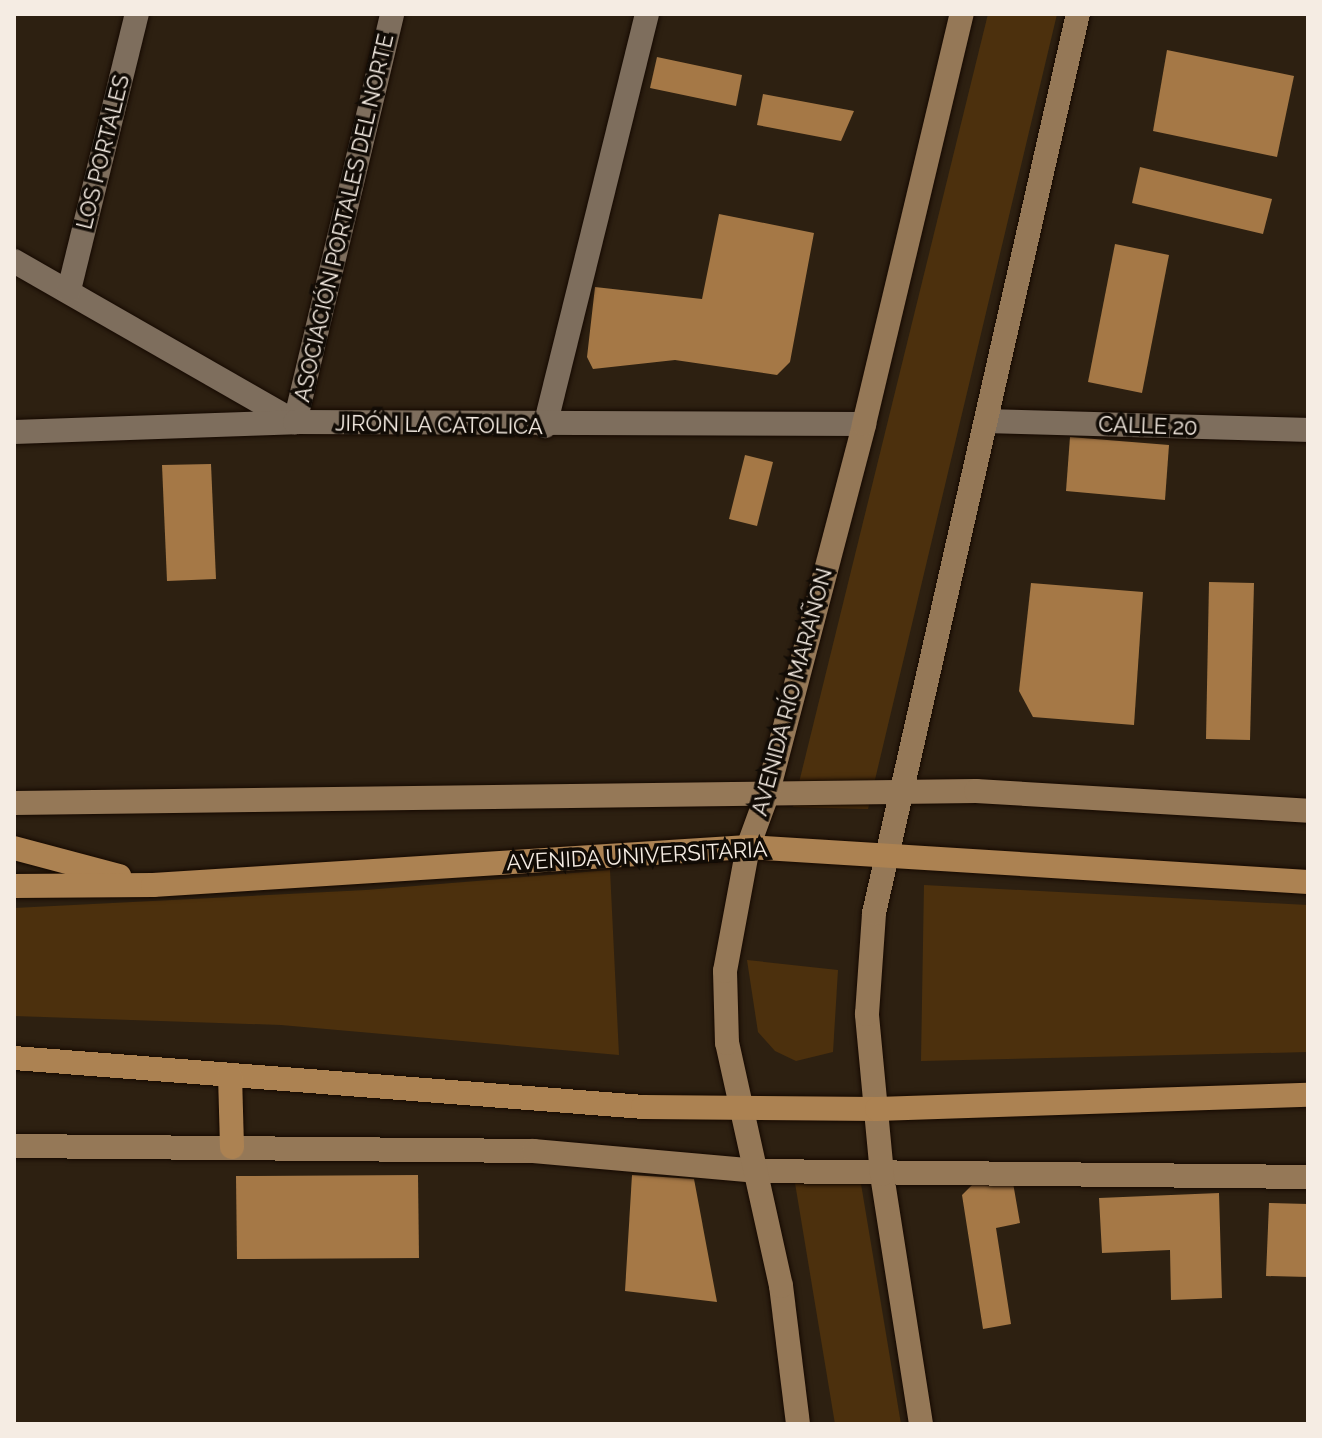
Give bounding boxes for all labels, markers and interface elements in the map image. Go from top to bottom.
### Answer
street label: ASOCIACIÓN PORTALES DEL NORTE [289,31,399,405]
street label: LOS PORTALES [71,72,135,232]
street label: JIRÓN LA CATOLICA [335,410,543,440]
street label: CALLE 20 [1098,411,1198,441]
street label: AVENIDA RÍO MARAÑON [746,565,838,819]
street label: AVENIDA UNIVERSITARIA [505,836,769,876]

